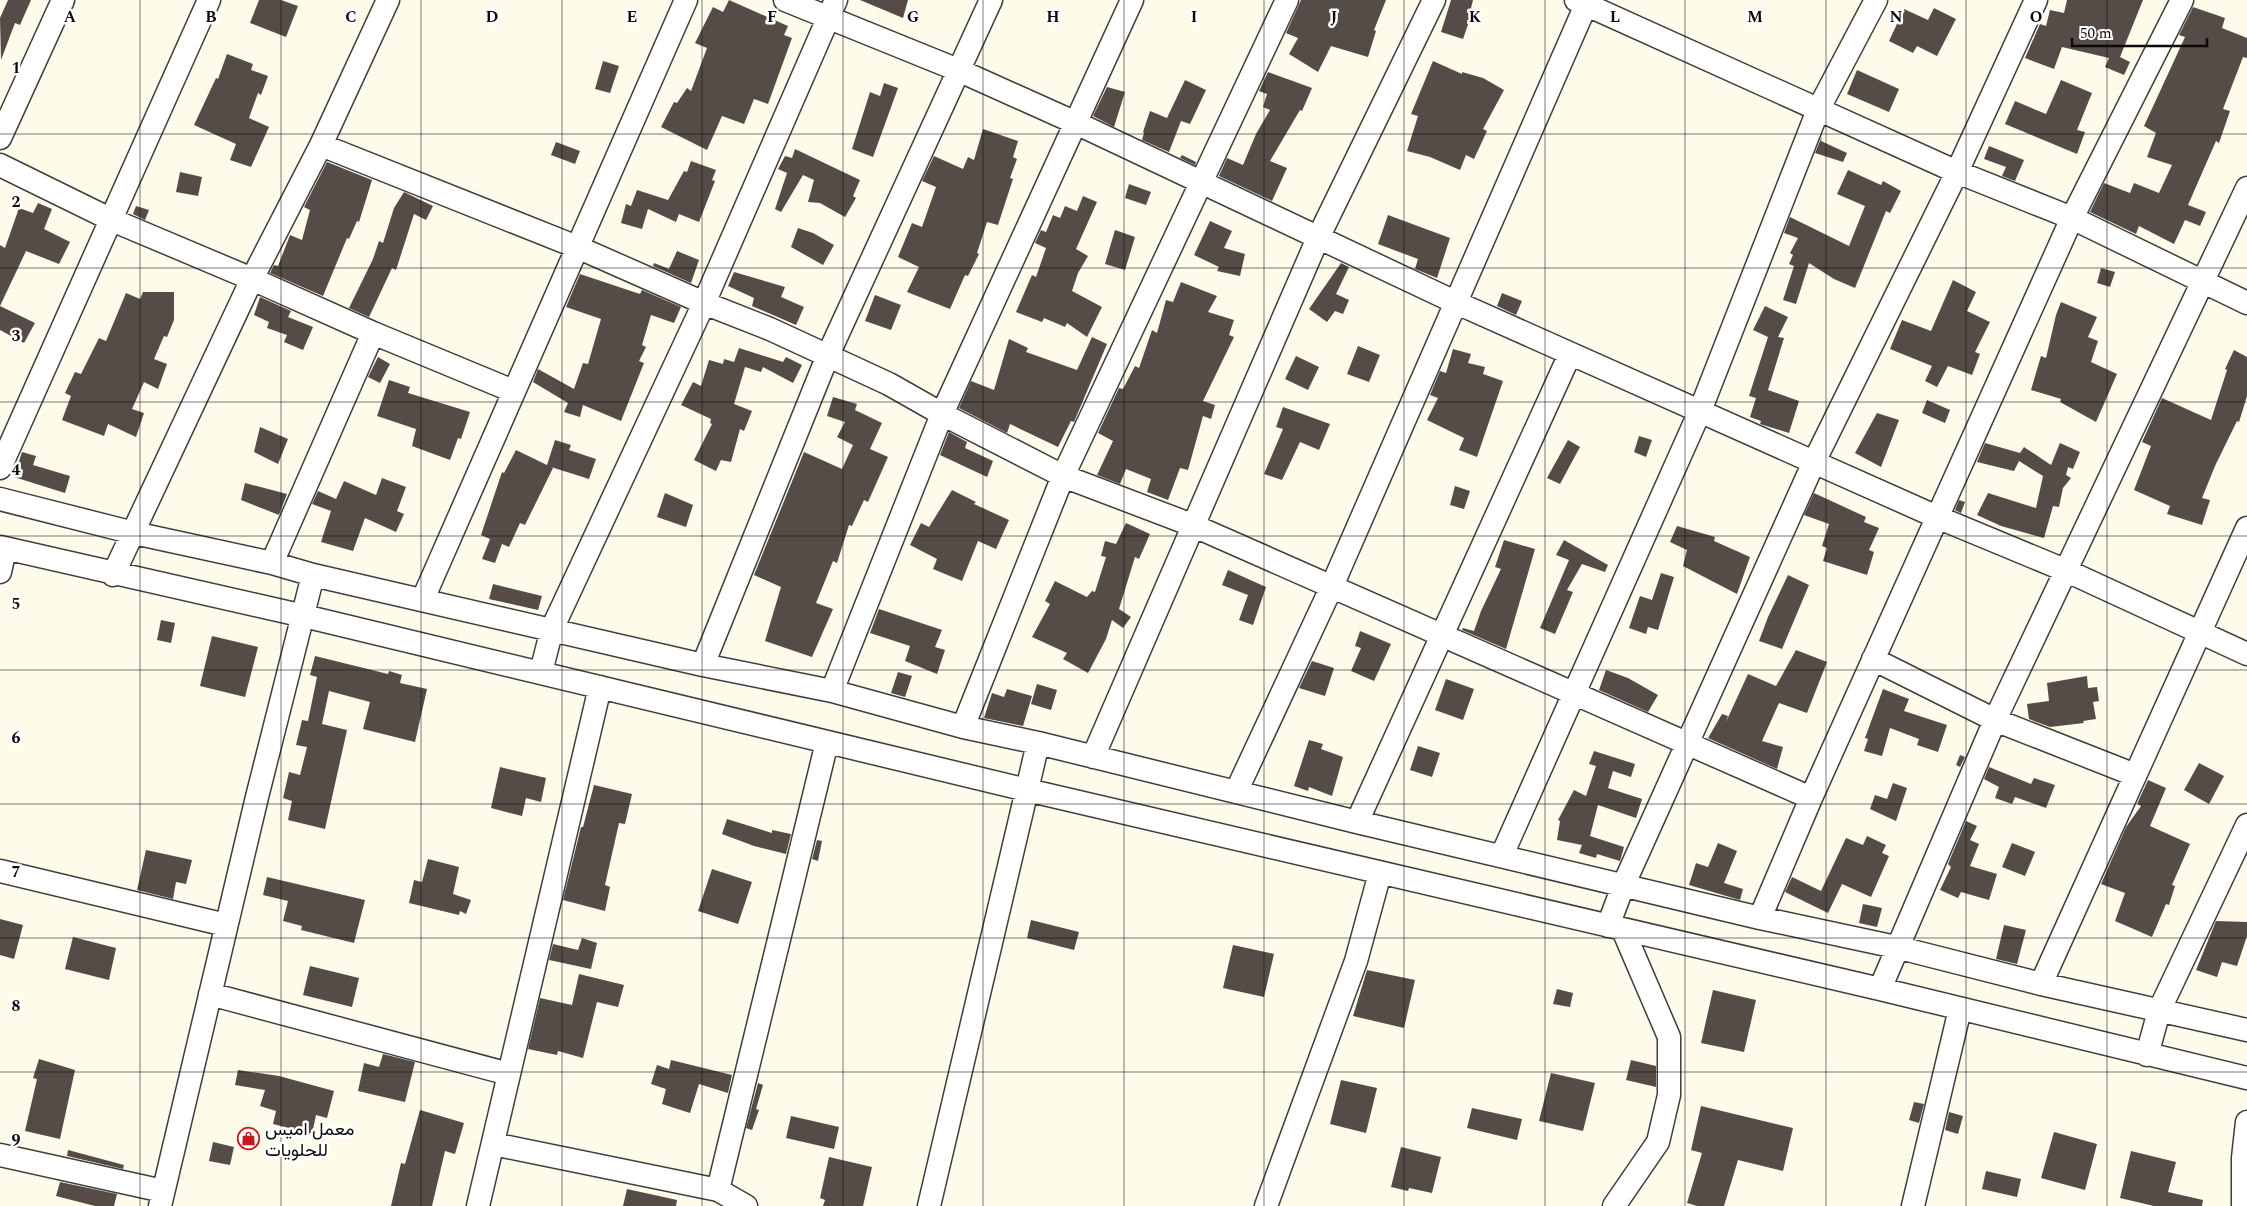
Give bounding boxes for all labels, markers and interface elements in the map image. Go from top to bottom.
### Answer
text: A [64,5,77,29]
text: B [205,5,217,29]
text: C [345,5,357,29]
text: D [486,5,499,29]
text: E [627,5,637,29]
text: F [767,5,777,29]
text: G [907,5,919,29]
text: H [1046,5,1060,29]
text: I [1191,5,1197,29]
text: J [1331,5,1338,29]
text: K [1469,5,1482,29]
text: L [1610,5,1620,29]
text: M [1747,5,1763,29]
text: N [1889,5,1903,29]
text: O [2030,5,2042,29]
scale bar [2072,15,2207,47]
text: 50 m [2080,22,2112,45]
text: 1 [12,56,20,80]
text: 2 [12,190,21,214]
text: 3 [12,324,21,348]
text: 4 [12,458,21,482]
text: 5 [12,592,20,616]
text: 6 [12,726,21,750]
text: 7 [12,860,21,884]
text: 8 [12,994,21,1018]
place label: معمل اميس للحلويات [265,1116,354,1164]
shop icon: معمل اميس للحلويات [237,1127,261,1151]
text: 9 [12,1128,21,1152]

